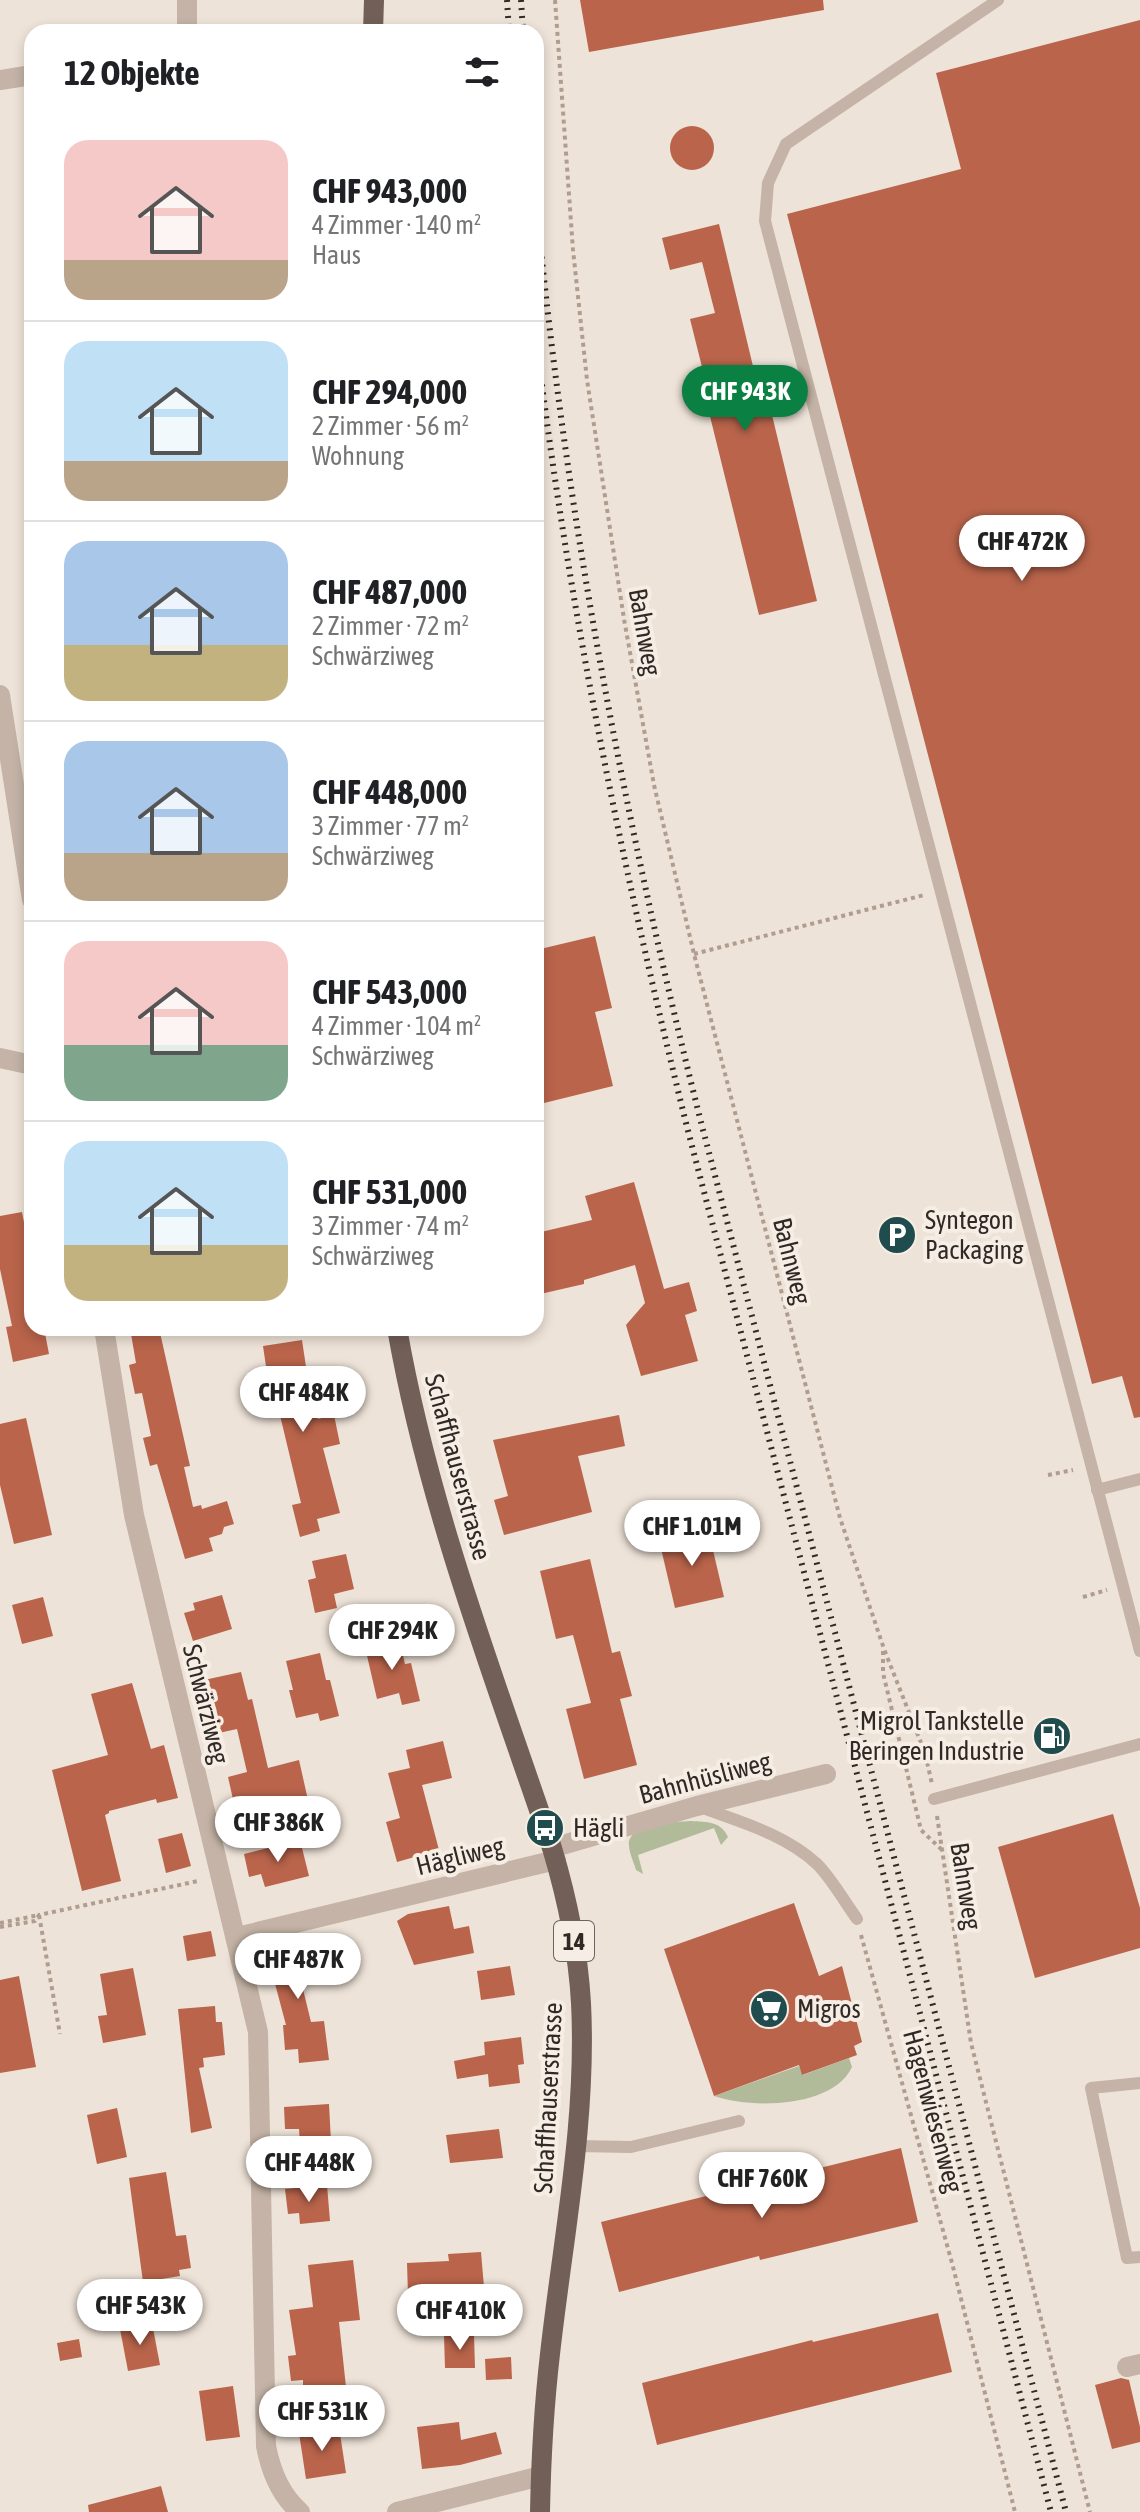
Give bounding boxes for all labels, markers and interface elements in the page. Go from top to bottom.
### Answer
icon: filters [460,50,504,94]
text: 12 Objekte [64,53,200,92]
text: CHF 943,000 [312,171,467,210]
icon: home [128,172,224,268]
text: 4 Zimmer · 140 m² [312,210,481,240]
text: Haus [312,240,361,270]
pin: CHF 943K [662,365,828,433]
text: CHF 294,000 [312,372,467,411]
icon: home [128,373,224,469]
text: CHF 943K [700,376,790,406]
text: 2 Zimmer · 56 m² [312,411,469,441]
text: Wohnung [312,441,404,471]
pin: CHF 472K [939,515,1105,583]
text: CHF 472K [977,526,1067,556]
text: CHF 487,000 [312,572,467,611]
icon: home [128,573,224,669]
street label: Bahnweg [623,586,668,679]
text: 2 Zimmer · 72 m² [312,611,469,641]
text: Schwärziweg [312,641,434,671]
text: CHF 448,000 [312,772,467,811]
icon: home [128,773,224,869]
text: 3 Zimmer · 77 m² [312,811,469,841]
text: Schwärziweg [312,841,434,871]
text: CHF 543,000 [312,972,467,1011]
icon: home [128,973,224,1069]
text: 4 Zimmer · 104 m² [312,1011,481,1041]
text: Schwärziweg [312,1041,434,1071]
text: CHF 531,000 [312,1172,467,1211]
icon: home [128,1173,224,1269]
place label: Syntegon Packaging [925,1205,1024,1265]
text: 3 Zimmer · 74 m² [312,1211,469,1241]
parking icon: Syntegon Packaging [876,1214,918,1256]
street label: Bahnweg [767,1215,817,1308]
text: Schwärziweg [312,1241,434,1271]
pin: CHF 484K [220,1366,386,1434]
street label: Schaffhauserstrasse [419,1371,497,1563]
text: CHF 484K [258,1377,348,1407]
pin: CHF 1.01M [600,1500,784,1568]
text: CHF 1.01M [642,1511,742,1541]
pin: CHF 294K [309,1604,475,1672]
text: CHF 294K [347,1615,437,1645]
street label: Schwärziweg [177,1641,235,1767]
place label: Migrol Tankstelle Beringen Industrie [849,1706,1024,1766]
fuel station icon: Migrol Tankstelle Beringen Industrie [1031,1715,1073,1757]
street label: Bahnhüsliweg [636,1746,775,1810]
pin: CHF 386K [195,1796,361,1864]
text: CHF 386K [233,1807,323,1837]
bus stop icon: Hägli [524,1807,566,1849]
place label: Hägli [573,1813,624,1843]
street label: Hägliweg [413,1830,508,1881]
street label: Bahnweg [944,1840,988,1933]
road number: 14 [554,1921,594,1961]
pin: CHF 487K [215,1933,381,2001]
text: CHF 487K [253,1944,343,1974]
supermarket icon: Migros [748,1988,790,2030]
place label: Migros [797,1994,861,2024]
street label: Schaffhauserstrasse [528,2002,568,2194]
street label: Hagenwiesenweg [897,2026,969,2197]
pin: CHF 448K [226,2136,392,2204]
text: CHF 448K [264,2147,354,2177]
pin: CHF 760K [679,2152,845,2220]
text: CHF 760K [717,2163,807,2193]
pin: CHF 543K [57,2279,223,2347]
pin: CHF 410K [377,2284,543,2352]
text: CHF 543K [95,2290,185,2320]
text: CHF 410K [415,2295,505,2325]
pin: CHF 531K [239,2385,405,2453]
text: CHF 531K [277,2396,367,2426]

